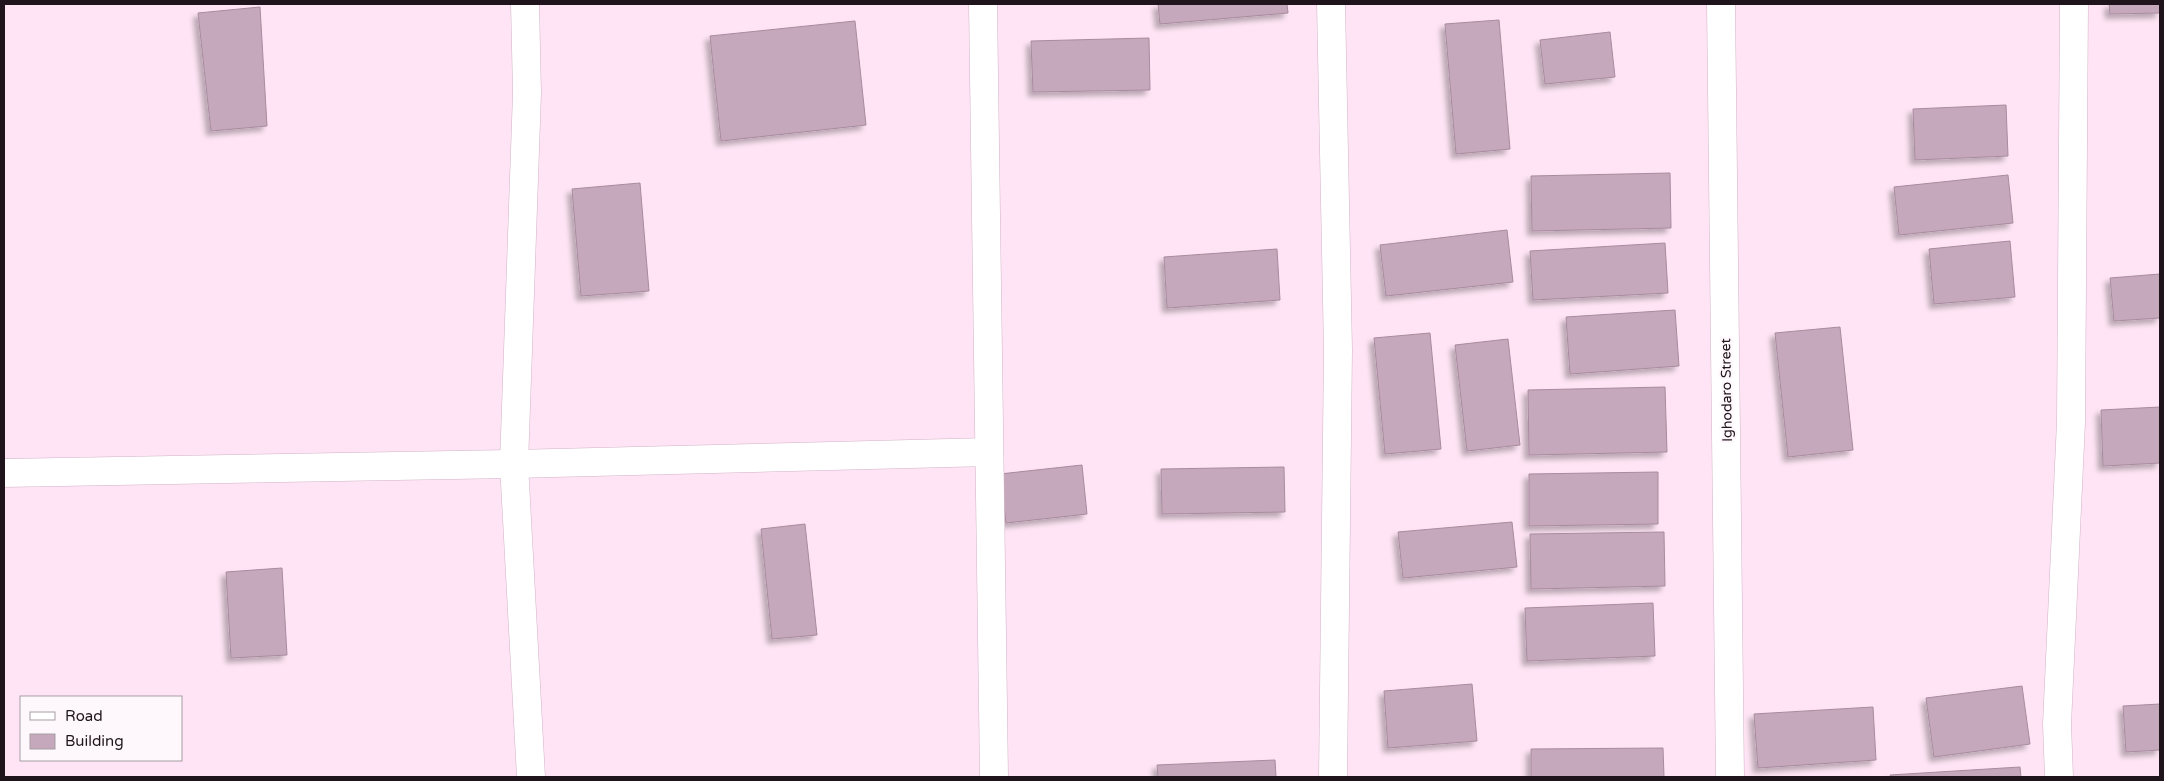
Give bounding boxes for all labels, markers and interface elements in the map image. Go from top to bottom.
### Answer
street label: Ighodaro Street [1717,337,1736,442]
legend [20,696,182,761]
text: Road [65,707,103,725]
text: Building [65,732,124,750]

